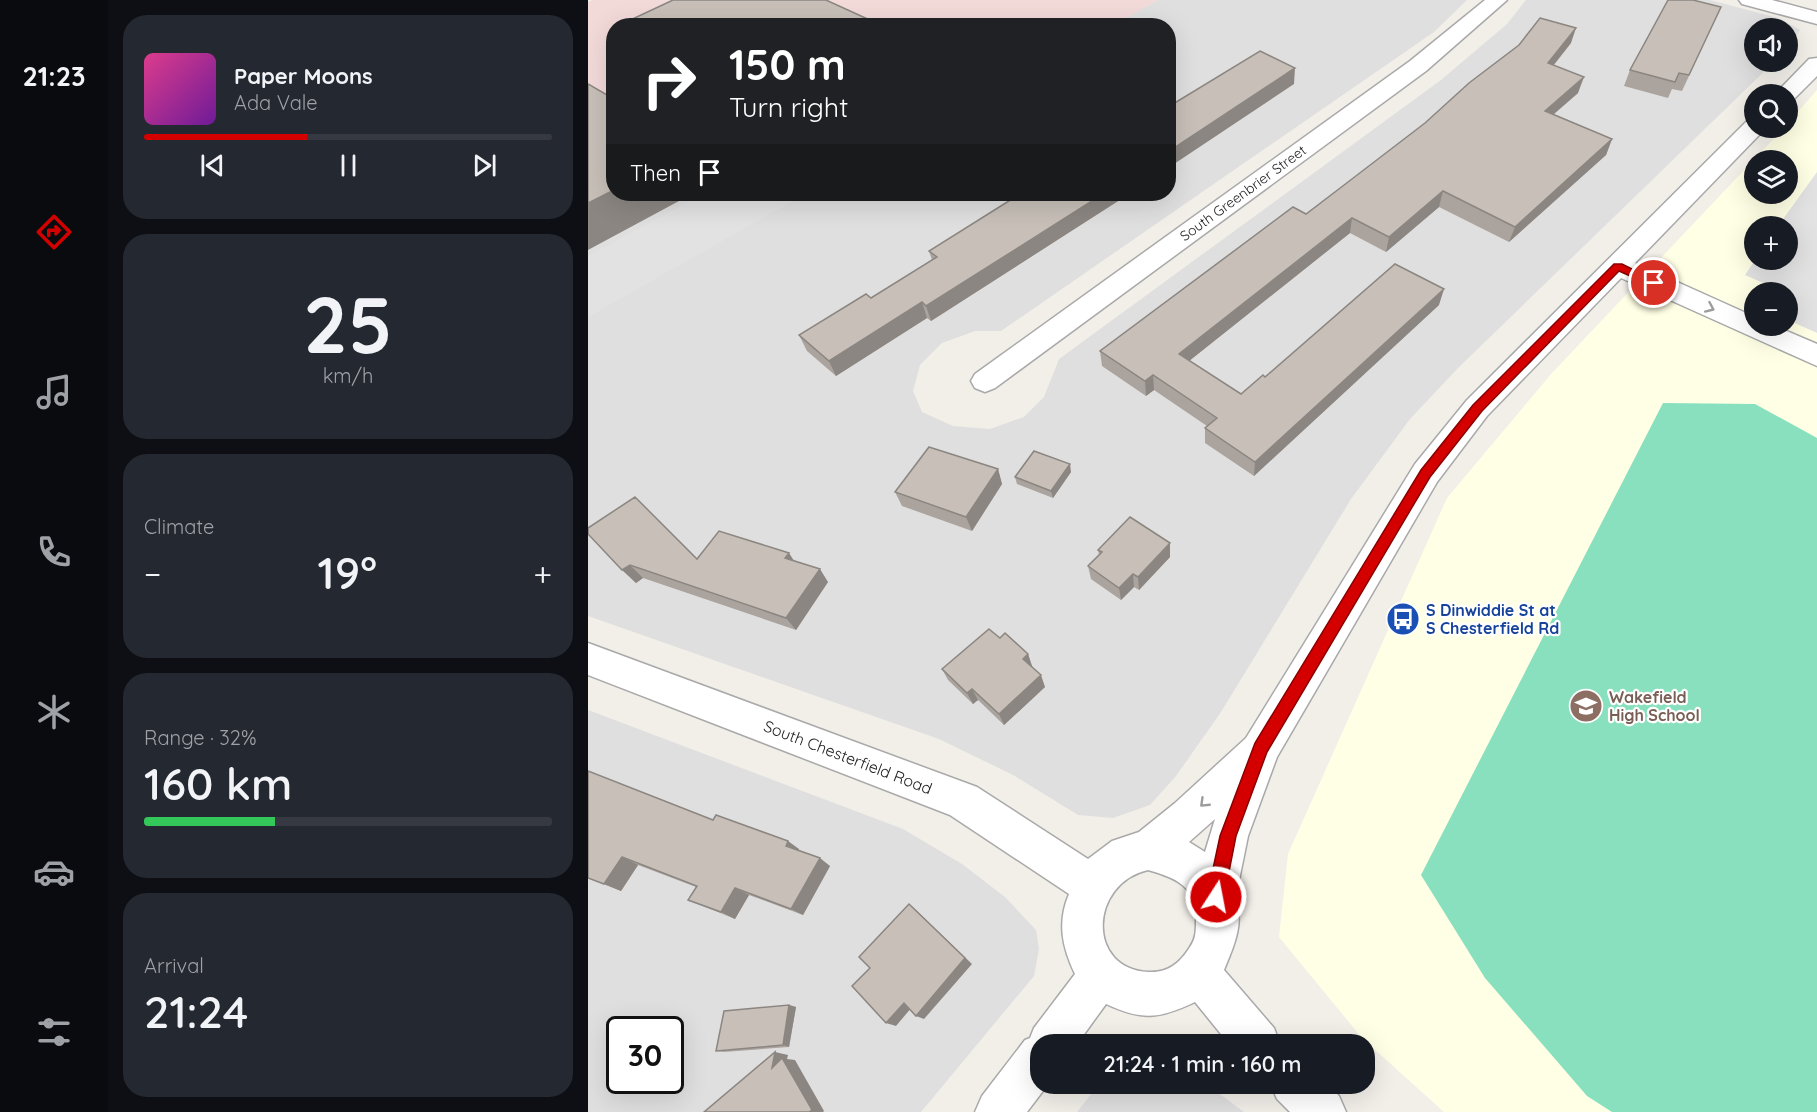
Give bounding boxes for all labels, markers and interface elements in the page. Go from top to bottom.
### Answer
map controls [1744,18,1798,336]
button: sound [1744,18,1798,72]
text: 150 m [729,38,846,91]
icon: right [630,42,708,120]
text: 21:23 [22,59,86,93]
text: Paper Moons [234,62,373,90]
button: search [1744,84,1798,138]
text: Ada Vale [234,90,318,115]
text: Turn right [729,90,848,124]
street label: South Greenbrier Street [1176,141,1310,245]
icon: previous [196,149,229,182]
icon: pause [332,149,365,182]
icon: next [468,149,501,182]
button: layers [1744,150,1798,204]
icon: arrive [693,156,726,189]
text: Then [630,159,681,187]
icon: directions [33,211,75,253]
button: + [1744,216,1798,270]
pin [1628,257,1679,308]
icon: arrive [1637,266,1670,299]
text: 25 [303,275,393,373]
button: − [1744,282,1798,336]
one-way arrow [1703,300,1714,312]
text: km/h [323,363,373,388]
icon: music [33,371,75,413]
text: Climate [144,514,214,539]
icon: phone [33,531,75,573]
text: 19° [318,544,377,600]
text: − [144,553,161,594]
text: + [533,553,552,594]
place label: S Dinwiddie St at S Chesterfield Rd [1426,600,1559,638]
bus stop icon: S Dinwiddie St at S Chesterfield Rd [1385,601,1421,637]
place label: Wakefield High School [1609,687,1700,725]
school or university icon: Wakefield High School [1568,688,1604,724]
icon: climate [33,691,75,733]
street label: South Chesterfield Road [761,716,935,798]
text: Range · 32% [144,725,256,750]
text: 160 km [144,755,292,811]
one-way arrow [1200,796,1210,807]
icon: car [33,851,75,893]
position arrow [1184,865,1248,929]
text: Arrival [144,953,204,978]
text: 21:24 [144,983,248,1039]
icon: filters [33,1011,75,1053]
speed limit sign: 30 [606,1016,684,1094]
text: 21:24 · 1 min · 160 m [1104,1050,1301,1078]

